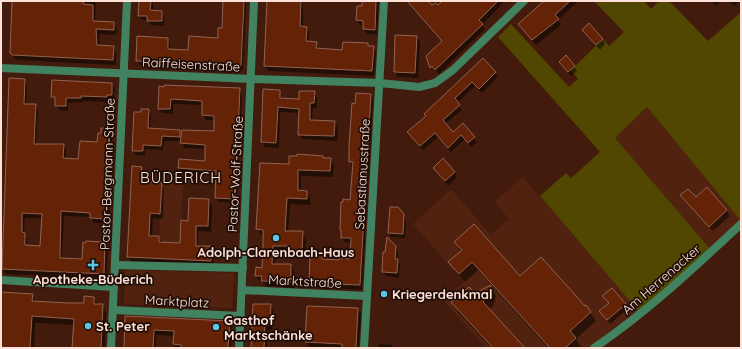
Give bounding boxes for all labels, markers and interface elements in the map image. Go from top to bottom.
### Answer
street label: Raiffeisenstraße [141,53,241,75]
street label: Pastor-Bergmann-Straße [96,98,118,250]
street label: Pastor-Wolf-Straße [224,115,246,233]
street label: Sebastianusstraße [351,118,373,230]
district label: BÜDERICH [140,168,222,187]
marker: Adolph-Clarenbach-Haus [271,233,281,243]
street label: Am Herrenacker [618,241,704,317]
place label: Adolph-Clarenbach-Haus [198,244,354,260]
marker: Apotheke-Büderich [88,260,98,270]
place label: Apotheke-Büderich [33,271,153,287]
street label: Marktstraße [268,271,342,291]
place label: Kriegerdenkmal [392,286,492,302]
marker: Kriegerdenkmal [379,289,389,299]
street label: Marktplatz [144,291,210,311]
place label: Gasthof Marktschänke [224,312,313,343]
place label: St. Peter [96,318,150,334]
marker: St. Peter [83,321,93,331]
marker: Gasthof Marktschänke [211,322,221,332]

